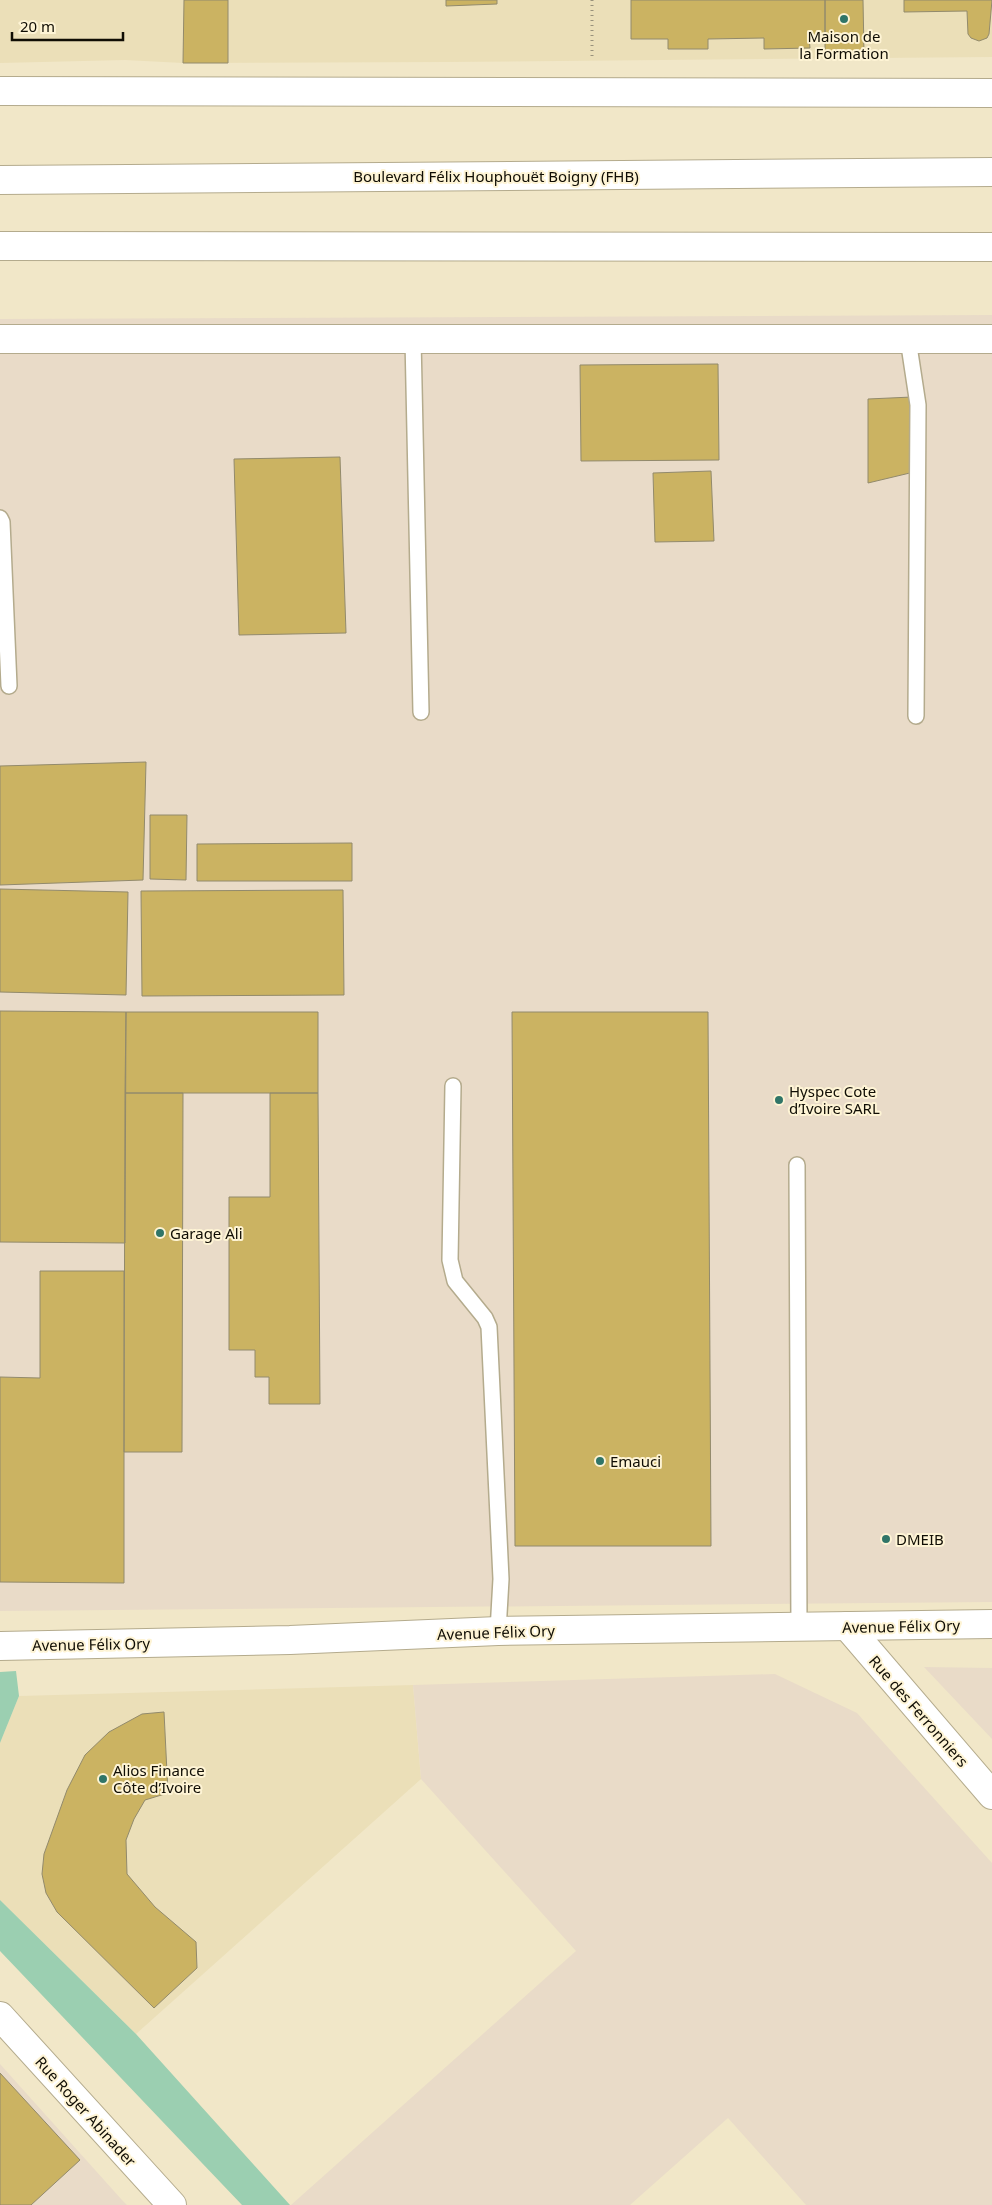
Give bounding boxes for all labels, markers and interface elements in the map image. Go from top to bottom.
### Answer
scale bar [12,10,124,42]
marker: Maison de la Formation [838,13,850,25]
text: 20 m [20,16,55,36]
place label: Maison de la Formation [799,26,889,63]
street label: Boulevard Félix Houphouët Boigny (FHB) [353,166,639,186]
place label: Hyspec Cote d’Ivoire SARL [789,1081,880,1118]
marker: Hyspec Cote d’Ivoire SARL [773,1094,785,1106]
place label: Garage Ali [170,1223,243,1243]
marker: Garage Ali [154,1227,166,1239]
place label: Emauci [610,1451,661,1471]
marker: Emauci [594,1455,606,1467]
place label: DMEIB [896,1529,944,1549]
marker: DMEIB [880,1533,892,1545]
street label: Avenue Félix Ory [842,1615,960,1637]
street label: Avenue Félix Ory [437,1620,556,1644]
street label: Avenue Félix Ory [32,1633,150,1655]
street label: Rue des Ferronniers [865,1651,973,1771]
place label: Alios Finance Côte d’Ivoire [113,1760,205,1797]
marker: Alios Finance Côte d’Ivoire [97,1773,109,1785]
street label: Rue Roger Abinader [31,2052,141,2170]

